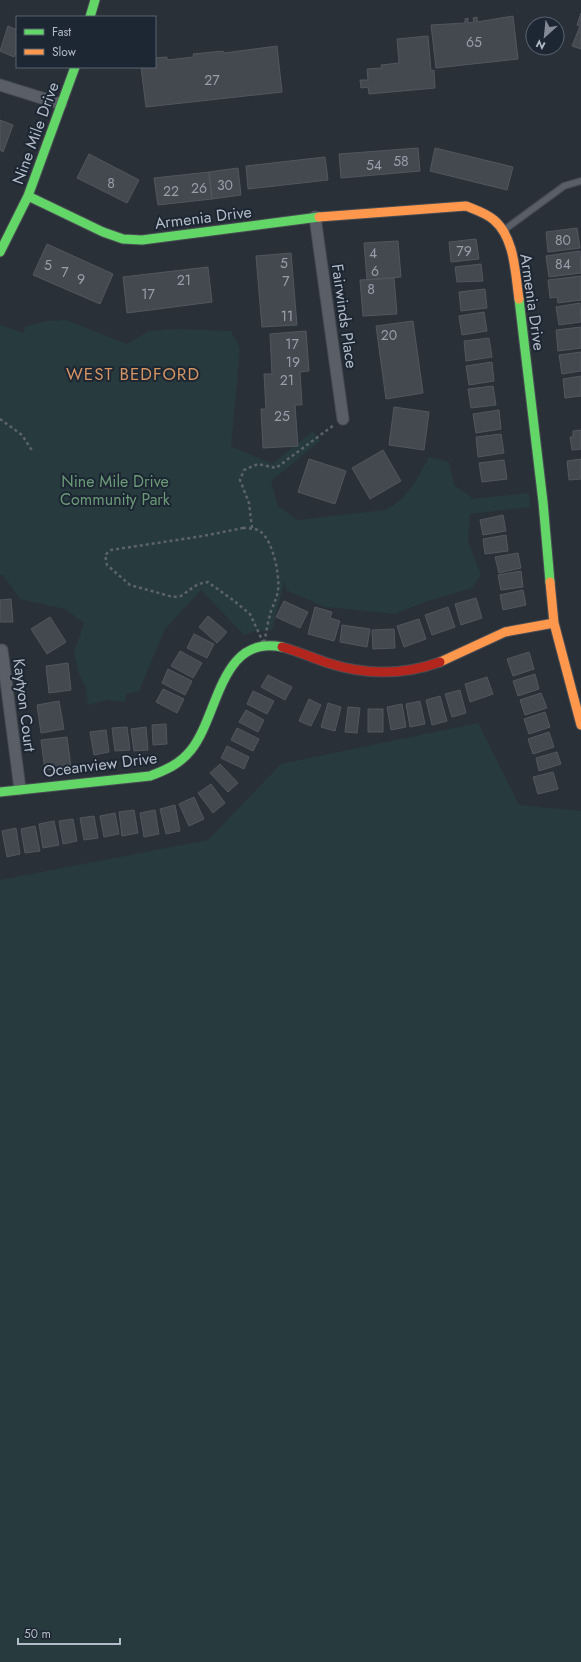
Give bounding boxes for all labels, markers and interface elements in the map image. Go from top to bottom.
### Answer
legend [16,16,156,68]
north arrow [525,16,565,56]
text: Fast [52,23,71,41]
house number: 65 [466,32,482,52]
text: N [533,36,548,54]
text: Slow [52,43,77,61]
house number: 27 [204,70,220,90]
street label: Nine Mile Drive [6,79,65,188]
house number: 58 [393,151,409,171]
house number: 54 [366,155,382,175]
house number: 8 [107,173,115,193]
house number: 30 [217,175,233,195]
house number: 26 [191,178,207,198]
house number: 22 [163,181,179,201]
street label: Armenia Drive [153,200,253,235]
house number: 80 [555,230,571,250]
house number: 79 [456,241,472,261]
house number: 4 [369,243,377,263]
street label: Armenia Drive [514,252,551,352]
house number: 5 [280,253,288,273]
house number: 84 [555,254,571,274]
house number: 5 [44,255,52,275]
house number: 6 [371,261,379,281]
house number: 7 [61,262,69,282]
street label: Fairwinds Place [326,262,363,370]
house number: 9 [77,269,85,289]
house number: 21 [177,270,191,290]
house number: 7 [282,271,290,291]
house number: 8 [367,279,375,299]
house number: 17 [141,284,155,304]
house number: 11 [281,306,293,326]
house number: 20 [381,325,397,345]
house number: 17 [285,334,299,354]
house number: 19 [286,352,300,372]
district label: WEST BEDFORD [66,362,200,386]
house number: 21 [280,370,294,390]
house number: 25 [274,406,290,426]
park label: Nine Mile Drive Community Park [60,470,171,511]
street label: Kaytyon Court [7,657,42,753]
street label: Oceanview Drive [42,746,159,783]
scale bar [18,1620,120,1646]
text: 50 m [24,1625,51,1643]

